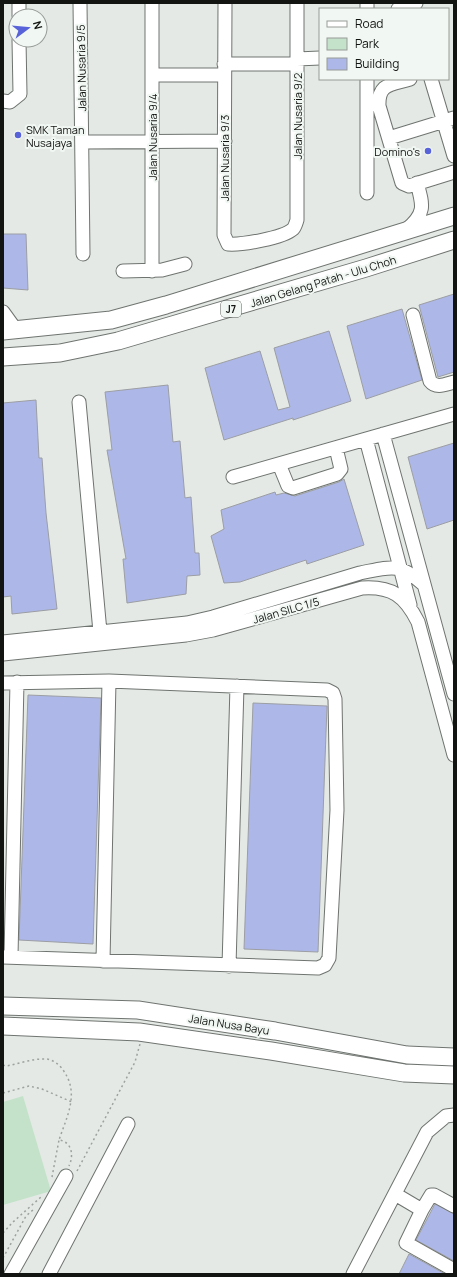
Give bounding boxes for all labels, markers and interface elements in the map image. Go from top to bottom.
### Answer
north arrow [8,8,48,48]
legend [319,8,449,80]
text: Road [355,15,383,32]
text: N [30,19,46,31]
street label: Jalan Nusaria 9/5 [73,24,89,112]
text: Park [355,35,380,52]
text: Building [355,55,399,72]
street label: Jalan Nusaria 9/2 [290,73,305,159]
street label: Jalan Nusaria 9/4 [145,94,160,181]
street label: Jalan Nusaria 9/3 [217,115,232,201]
place label: SMK Taman Nusajaya [26,122,84,150]
marker: SMK Taman Nusajaya [13,130,23,140]
place label: Domino's [374,144,420,159]
marker: Domino's [423,146,433,156]
street label: Jalan Gelang Patah - Ulu Choh [248,252,398,310]
road number: J7 [221,301,241,317]
street label: Jalan SILC 1/5 [251,593,321,627]
street label: Jalan Nusa Bayu [188,1010,270,1038]

